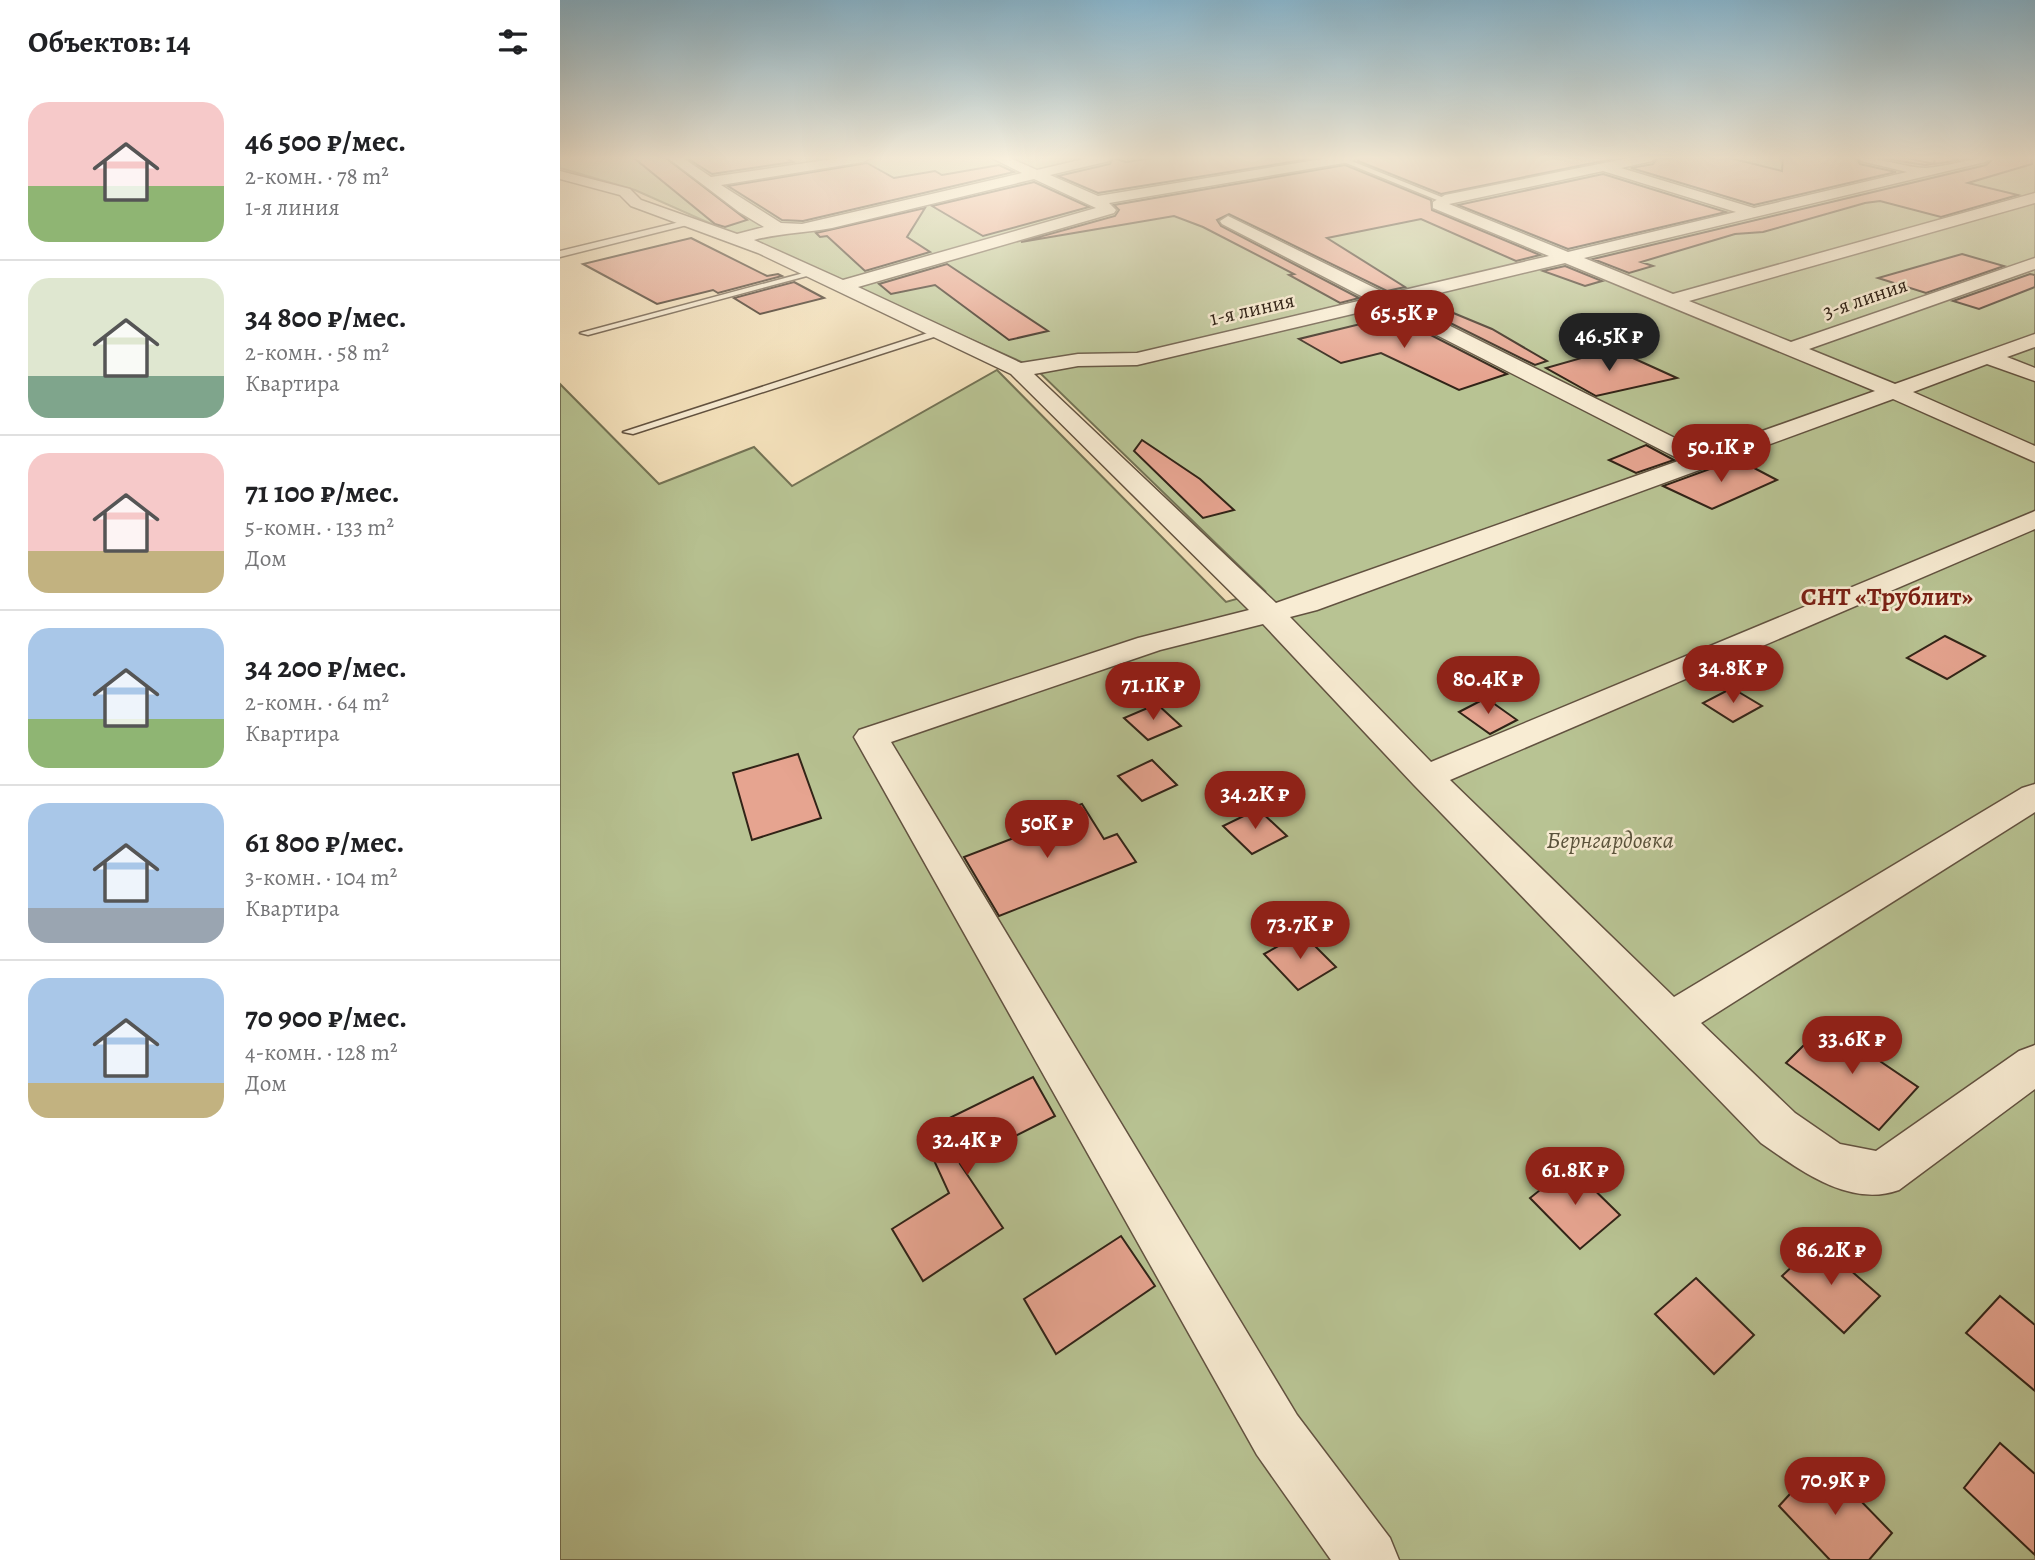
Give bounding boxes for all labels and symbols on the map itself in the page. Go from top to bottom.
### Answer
street label: 3-я линия [1819,270,1911,326]
street label: 1-я линия [1207,286,1297,332]
pin: 65.5K ₽ [1339,290,1469,350]
pin: 46.5K ₽ [1544,314,1674,373]
pin: 50.1K ₽ [1656,424,1786,484]
district label: СНТ «Трублит» [1801,579,1974,614]
pin: 34.8K ₽ [1668,646,1798,705]
pin: 80.4K ₽ [1423,656,1553,716]
pin: 71.1K ₽ [1088,662,1218,722]
pin: 34.2K ₽ [1190,772,1320,831]
pin: 50K ₽ [998,800,1096,860]
park label: Бернгардовка [1546,824,1674,856]
pin: 73.7K ₽ [1235,902,1365,961]
pin: 33.6K ₽ [1787,1016,1917,1076]
pin: 32.4K ₽ [902,1118,1032,1177]
pin: 61.8K ₽ [1510,1148,1640,1207]
pin: 86.2K ₽ [1766,1228,1896,1287]
pin: 70.9K ₽ [1770,1458,1900,1517]

